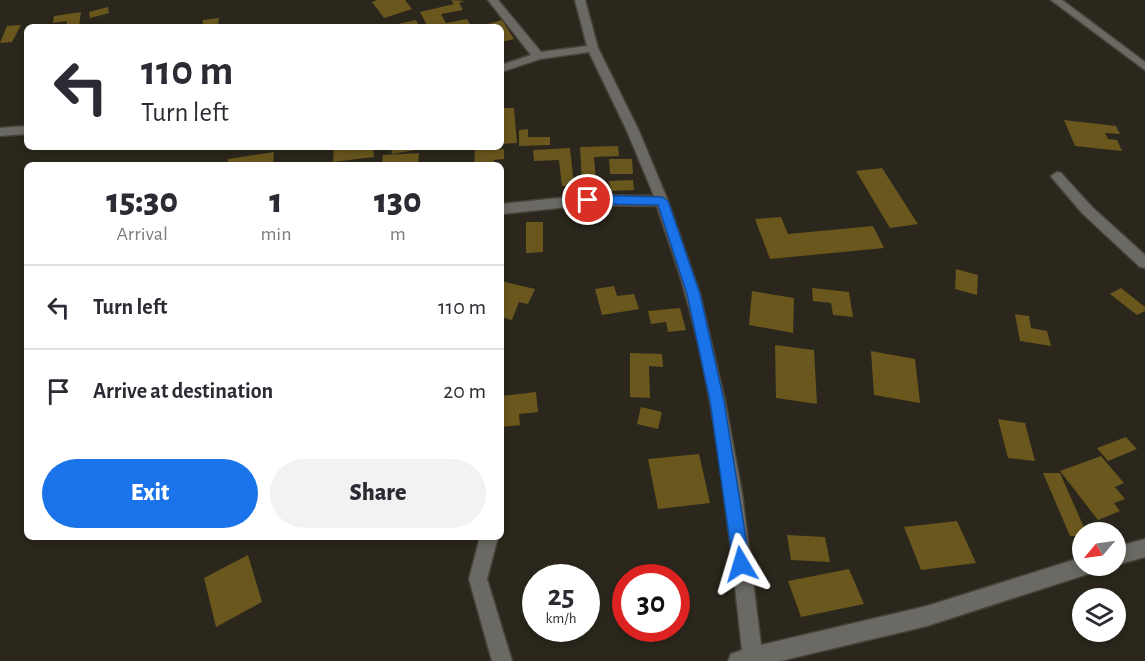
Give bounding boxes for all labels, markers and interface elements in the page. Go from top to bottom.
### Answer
icon: left [42,48,120,126]
text: 110 m [141,50,233,92]
text: Turn left [141,99,229,126]
pin [562,174,613,225]
text: 15:30 [106,183,178,219]
text: 1 [269,183,283,219]
text: 130 [374,183,422,219]
icon: arrive [571,183,604,216]
text: Arrival [116,224,168,244]
text: min [260,224,292,244]
text: m [390,224,406,244]
icon: left [42,291,75,324]
text: Turn left [93,296,167,318]
text: 110 m [438,296,486,318]
icon: arrive [42,375,75,408]
text: Arrive at destination [93,380,273,402]
text: 20 m [443,380,486,402]
button: Exit [42,459,258,528]
button: Share [270,459,486,528]
north arrow [1072,522,1126,576]
map controls [1072,522,1126,642]
position arrow [709,532,773,596]
speed limit sign: 30 [612,564,690,642]
text: 25 [547,581,575,611]
button: layers [1072,588,1126,642]
text: km/h [546,611,576,626]

